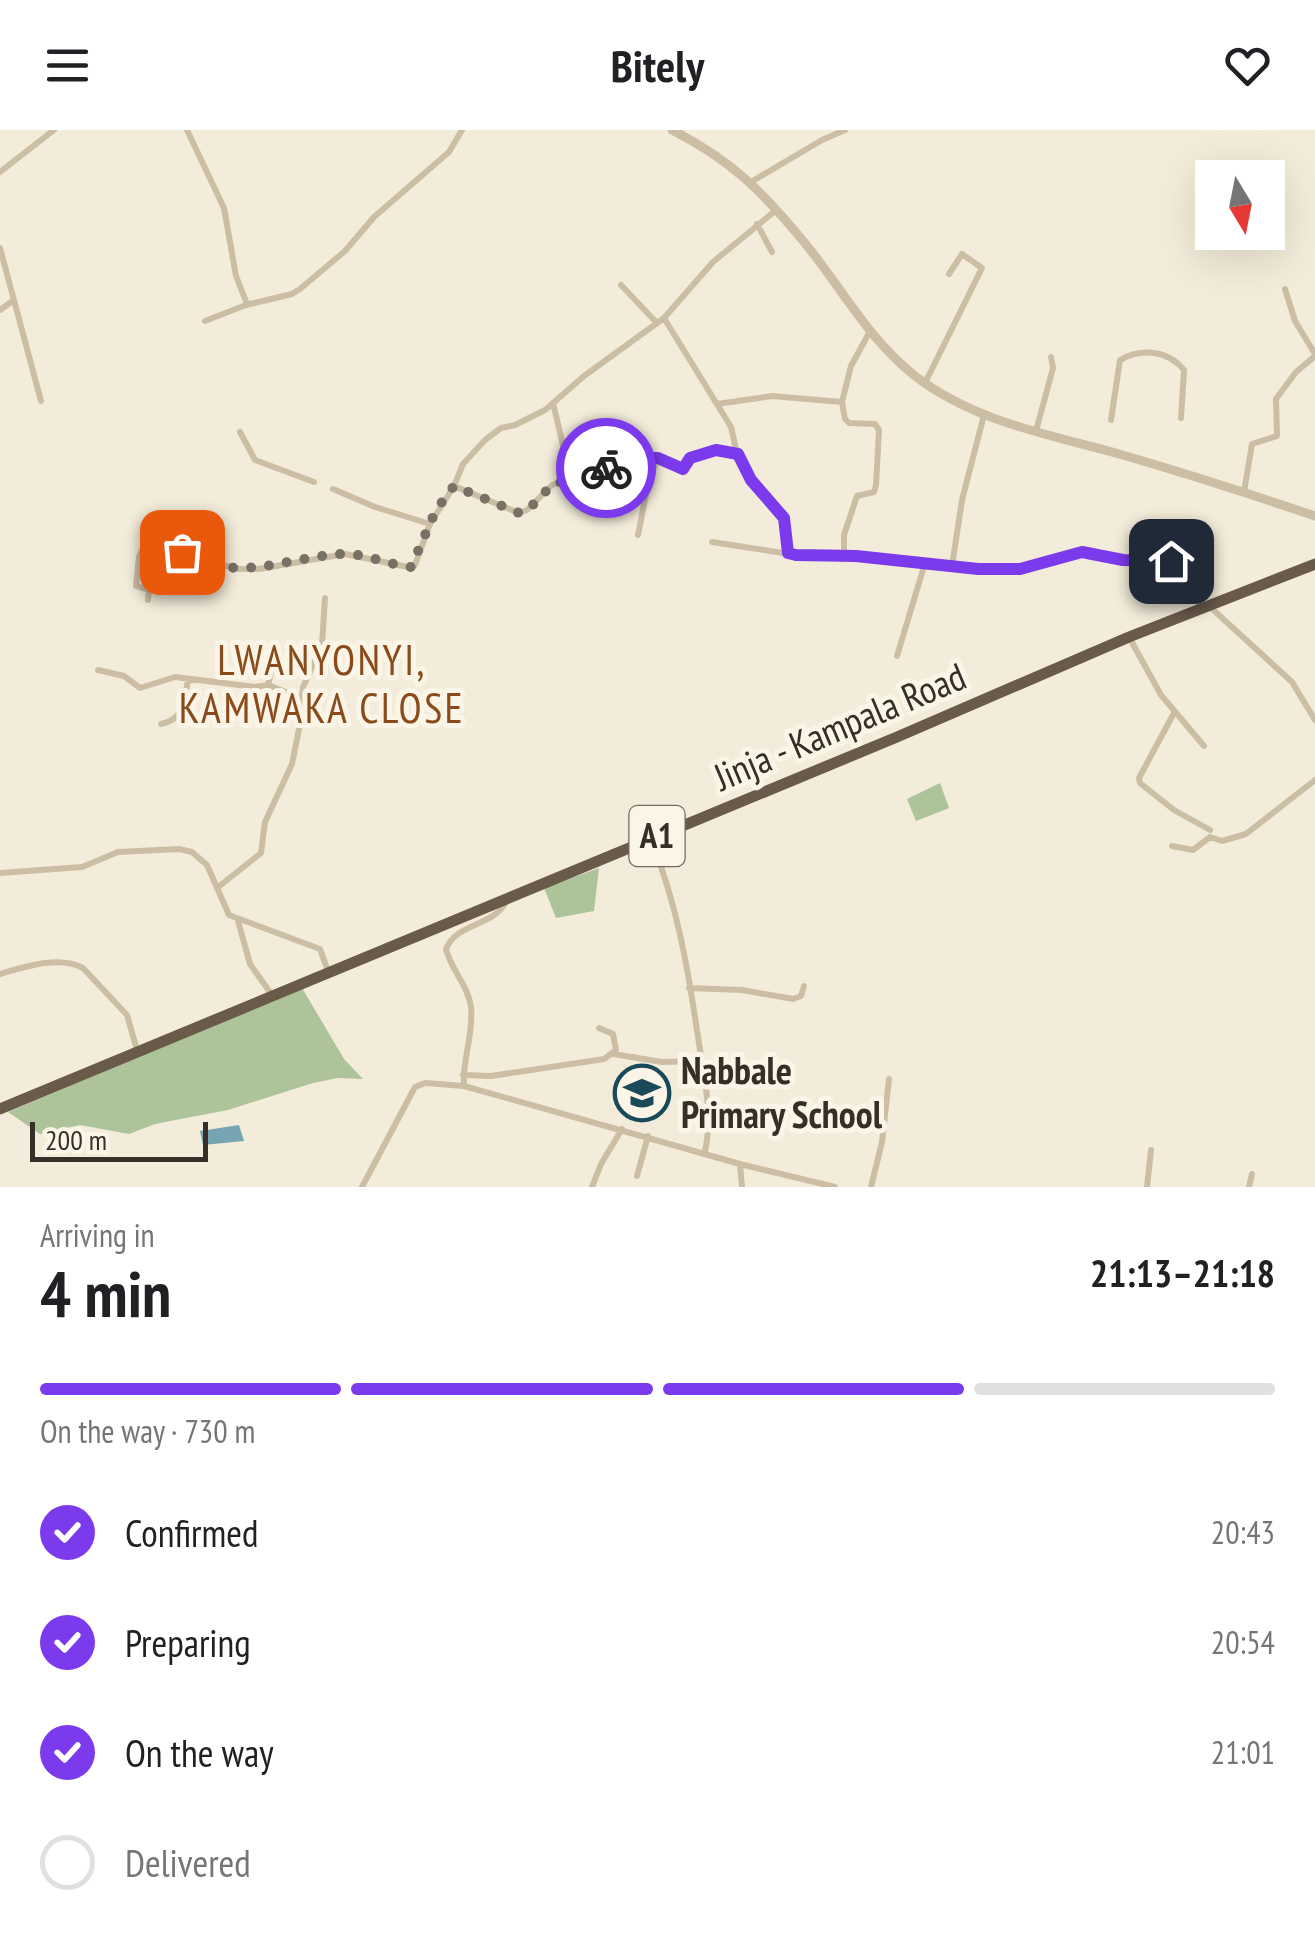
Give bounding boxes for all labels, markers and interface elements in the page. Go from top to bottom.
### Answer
text: Bitely [611,36,704,94]
icon: menu [40,38,95,93]
icon: heart [1220,38,1275,93]
north arrow [1195,160,1285,250]
map controls [1195,160,1285,250]
courier [556,418,656,518]
icon: bike [579,441,634,496]
pin [140,510,225,595]
pin [1129,519,1214,604]
icon: bag [155,525,210,580]
icon: home [1144,534,1199,589]
district label: LWANYONYI, KAMWAKA CLOSE [179,632,465,735]
street label: Jinja - Kampala Road [705,651,972,801]
road number: A1 [630,806,684,866]
place label: Nabbale Primary School [681,1045,883,1138]
school or university icon: Nabbale Primary School [612,1063,672,1123]
scale bar [30,1117,208,1162]
text: 200 m [45,1121,107,1158]
text: Arriving in [40,1214,155,1256]
text: 21:13–21:18 [1090,1248,1275,1297]
text: 4 min [40,1251,171,1335]
text: On the way · 730 m [40,1410,255,1452]
icon: check [40,1505,95,1560]
text: Confirmed [125,1508,258,1557]
text: 20:43 [1211,1511,1275,1553]
icon: check [40,1615,95,1670]
text: Preparing [125,1618,251,1667]
text: 20:54 [1211,1621,1275,1663]
icon: check [40,1725,95,1780]
text: On the way [125,1728,273,1777]
text: 21:01 [1211,1731,1275,1773]
text: Delivered [125,1838,251,1887]

